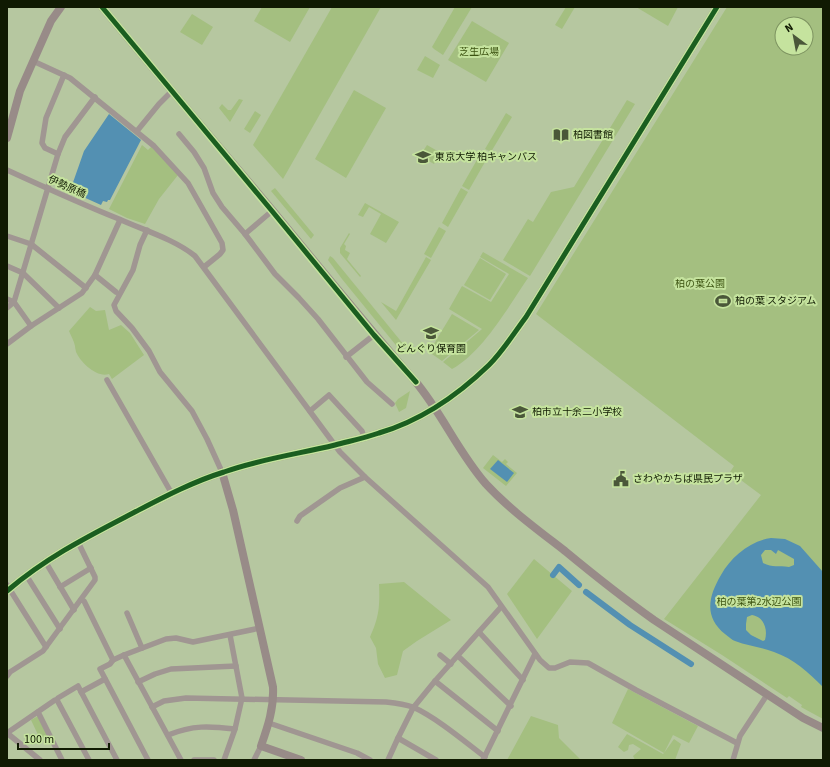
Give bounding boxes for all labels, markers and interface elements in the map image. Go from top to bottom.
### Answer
north arrow [774,16,814,56]
text: N [782,20,796,36]
park label: 芝生広場 [459,45,499,59]
library icon: 柏図書館 [552,126,570,144]
place label: 柏図書館 [573,128,613,142]
school or university icon: 東京大学 柏キャンパス [414,148,432,166]
place label: 東京大学 柏キャンパス [435,150,537,164]
street label: 伊勢原橋 [46,172,88,202]
park label: 柏の葉公園 [675,277,725,291]
sports icon: 柏の葉 スタジアム [714,292,732,310]
place label: 柏の葉 スタジアム [735,294,816,308]
school or university icon: どんぐり保育園 [422,324,440,342]
place label: どんぐり保育園 [396,342,466,356]
school or university icon: 柏市立十余二小学校 [511,403,529,421]
place label: 柏市立十余二小学校 [532,405,622,419]
public building icon: さわやかちば県民プラザ [612,470,630,488]
place label: さわやかちば県民プラザ [633,472,743,486]
park label: 柏の葉第2水辺公園 [717,595,801,609]
scale bar [18,725,109,751]
text: 100 m [24,731,54,748]

